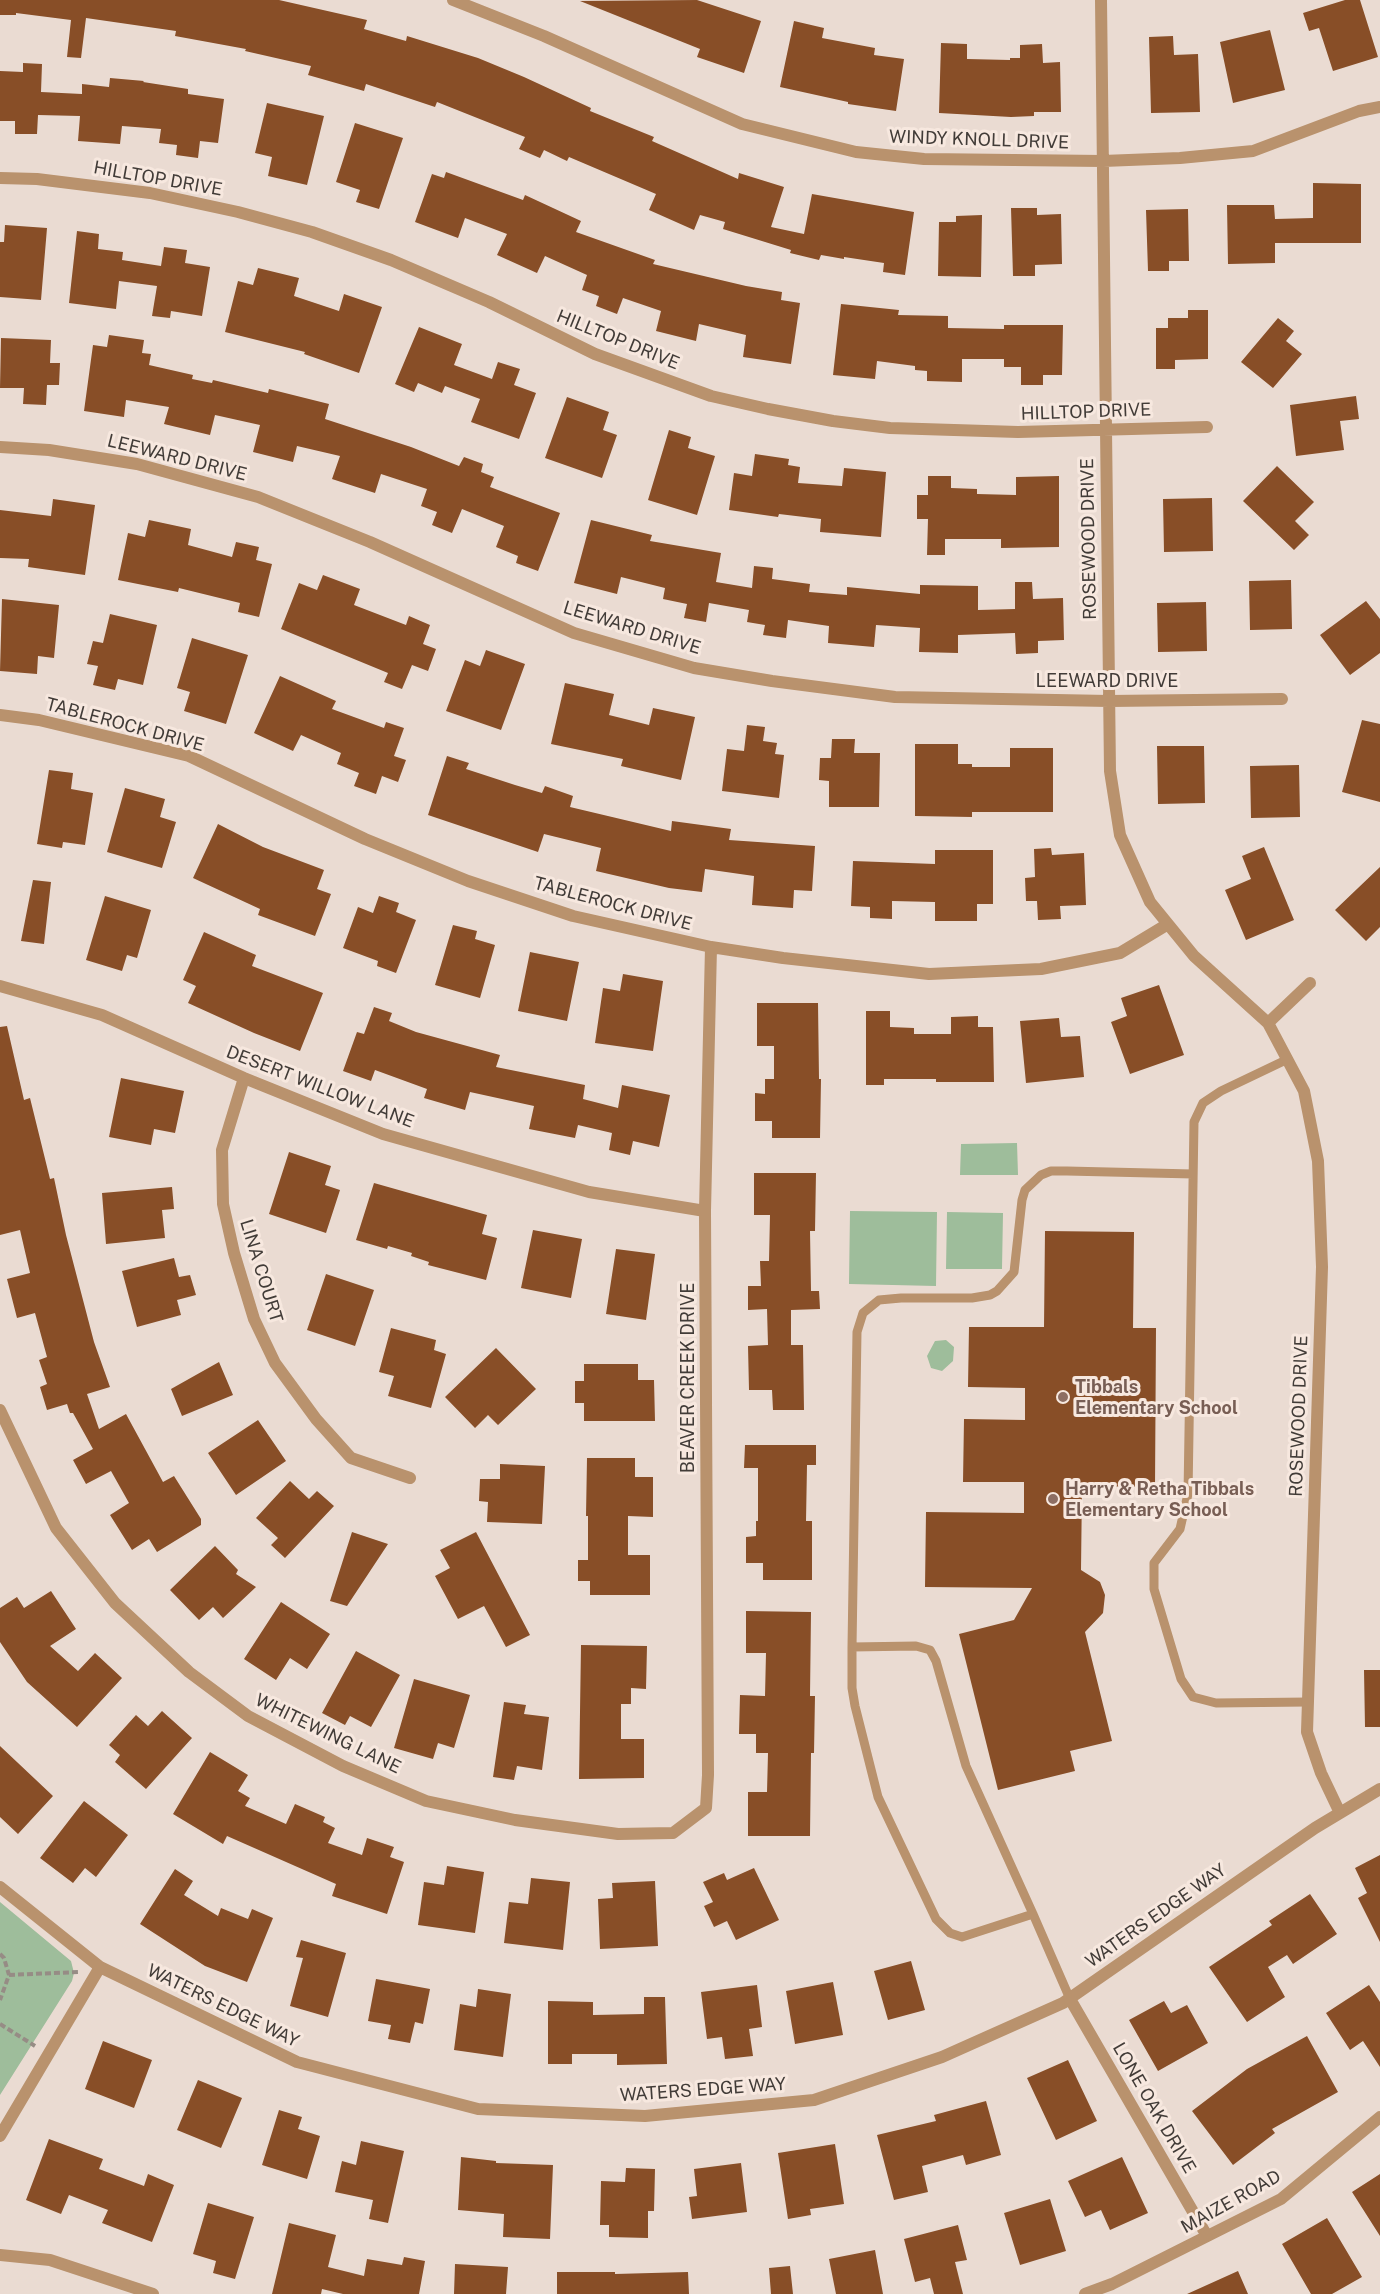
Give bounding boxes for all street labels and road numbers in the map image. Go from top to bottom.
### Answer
street label: WINDY KNOLL DRIVE [889,126,1069,154]
street label: HILLTOP DRIVE [92,157,224,201]
street label: HILLTOP DRIVE [553,306,683,374]
street label: HILLTOP DRIVE [1020,399,1152,425]
street label: LEEWARD DRIVE [105,430,249,486]
street label: ROSEWOOD DRIVE [1077,458,1101,620]
street label: LEEWARD DRIVE [561,597,703,659]
street label: LEEWARD DRIVE [1036,670,1178,692]
street label: TABLEROCK DRIVE [43,693,207,757]
street label: TABLEROCK DRIVE [531,872,695,936]
street label: DESERT WILLOW LANE [223,1041,417,1133]
street label: LINA COURT [235,1217,287,1325]
street label: BEAVER CREEK DRIVE [677,1283,699,1473]
street label: ROSEWOOD DRIVE [1285,1335,1313,1497]
street label: WHITEWING LANE [252,1689,404,1779]
street label: WATERS EDGE WAY [1082,1859,1230,1973]
street label: WATERS EDGE WAY [143,1960,303,2052]
street label: LONE OAK DRIVE [1108,2039,1200,2177]
street label: WATERS EDGE WAY [619,2073,787,2107]
street label: MAIZE ROAD [1177,2166,1285,2238]

